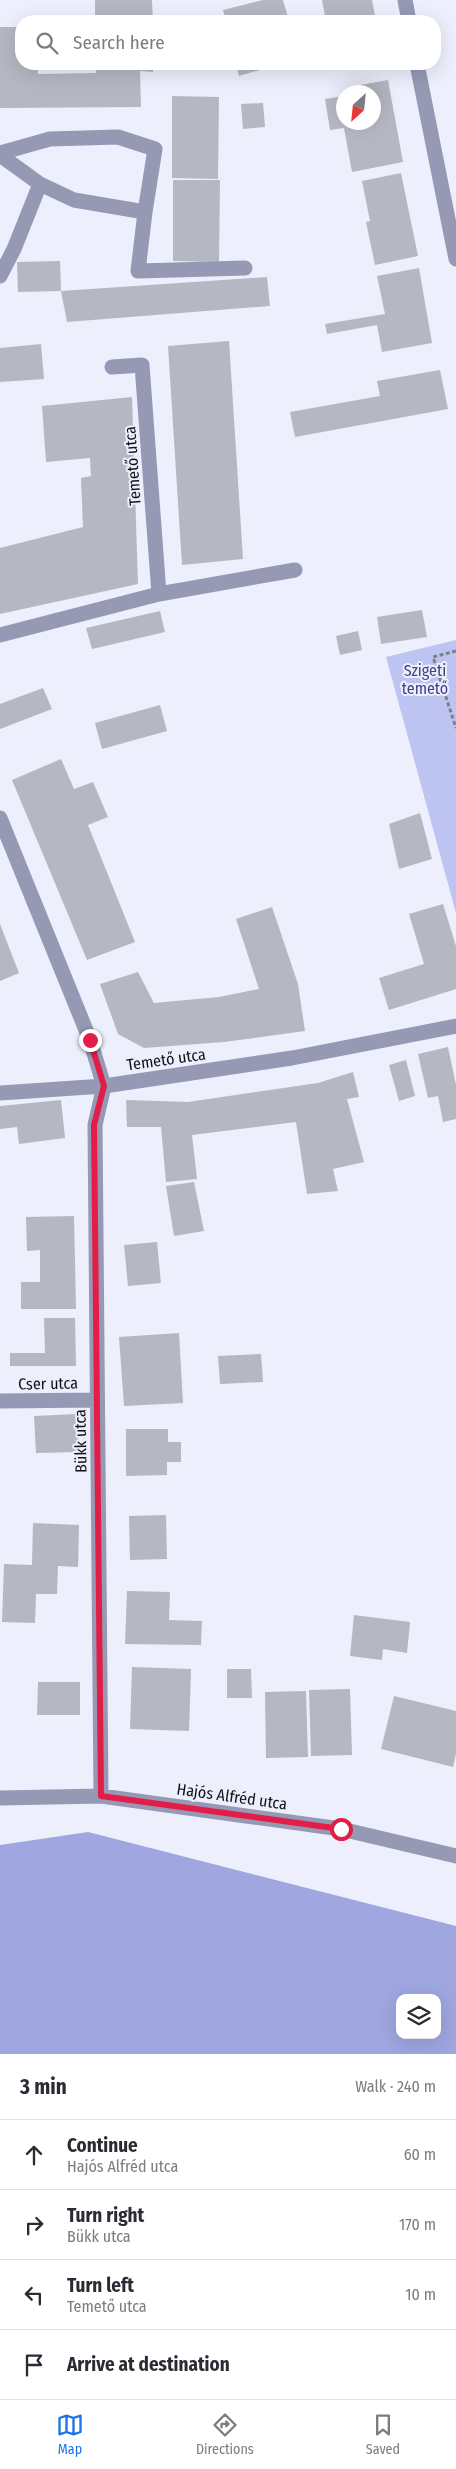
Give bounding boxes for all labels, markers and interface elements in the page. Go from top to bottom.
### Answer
search box [15,15,441,70]
icon: search [33,29,61,57]
text: Search here [73,31,165,54]
north arrow [336,85,381,130]
street label: Temető utca [120,425,145,506]
park label: Szigeti temető [402,661,448,698]
route end [79,1029,102,1052]
street label: Temető utca [125,1045,207,1074]
street label: Cser utca [18,1373,78,1394]
street label: Bükk utca [70,1409,91,1473]
street label: Hajós Alfréd utca [176,1779,288,1814]
route start [330,1818,353,1841]
map controls [396,1994,441,2039]
button: layers [396,1994,441,2039]
text: 3 min [20,2074,67,2100]
text: Walk · 240 m [355,2077,436,2096]
text: Continue [67,2134,138,2157]
icon: ahead [20,2141,48,2169]
text: 60 m [404,2145,436,2164]
text: Hajós Alfréd utca [67,2157,178,2176]
text: Turn right [67,2204,144,2227]
icon: right [20,2211,48,2239]
text: 170 m [399,2215,436,2234]
text: Bükk utca [67,2227,131,2246]
text: Turn left [67,2274,134,2297]
icon: left [20,2281,48,2309]
text: 10 m [405,2285,436,2304]
text: Temető utca [67,2297,147,2316]
icon: arrive [20,2351,48,2379]
text: Arrive at destination [67,2353,230,2376]
tab: Map [56,2411,84,2458]
tab: Directions [196,2411,254,2458]
tab: Saved [366,2411,400,2458]

